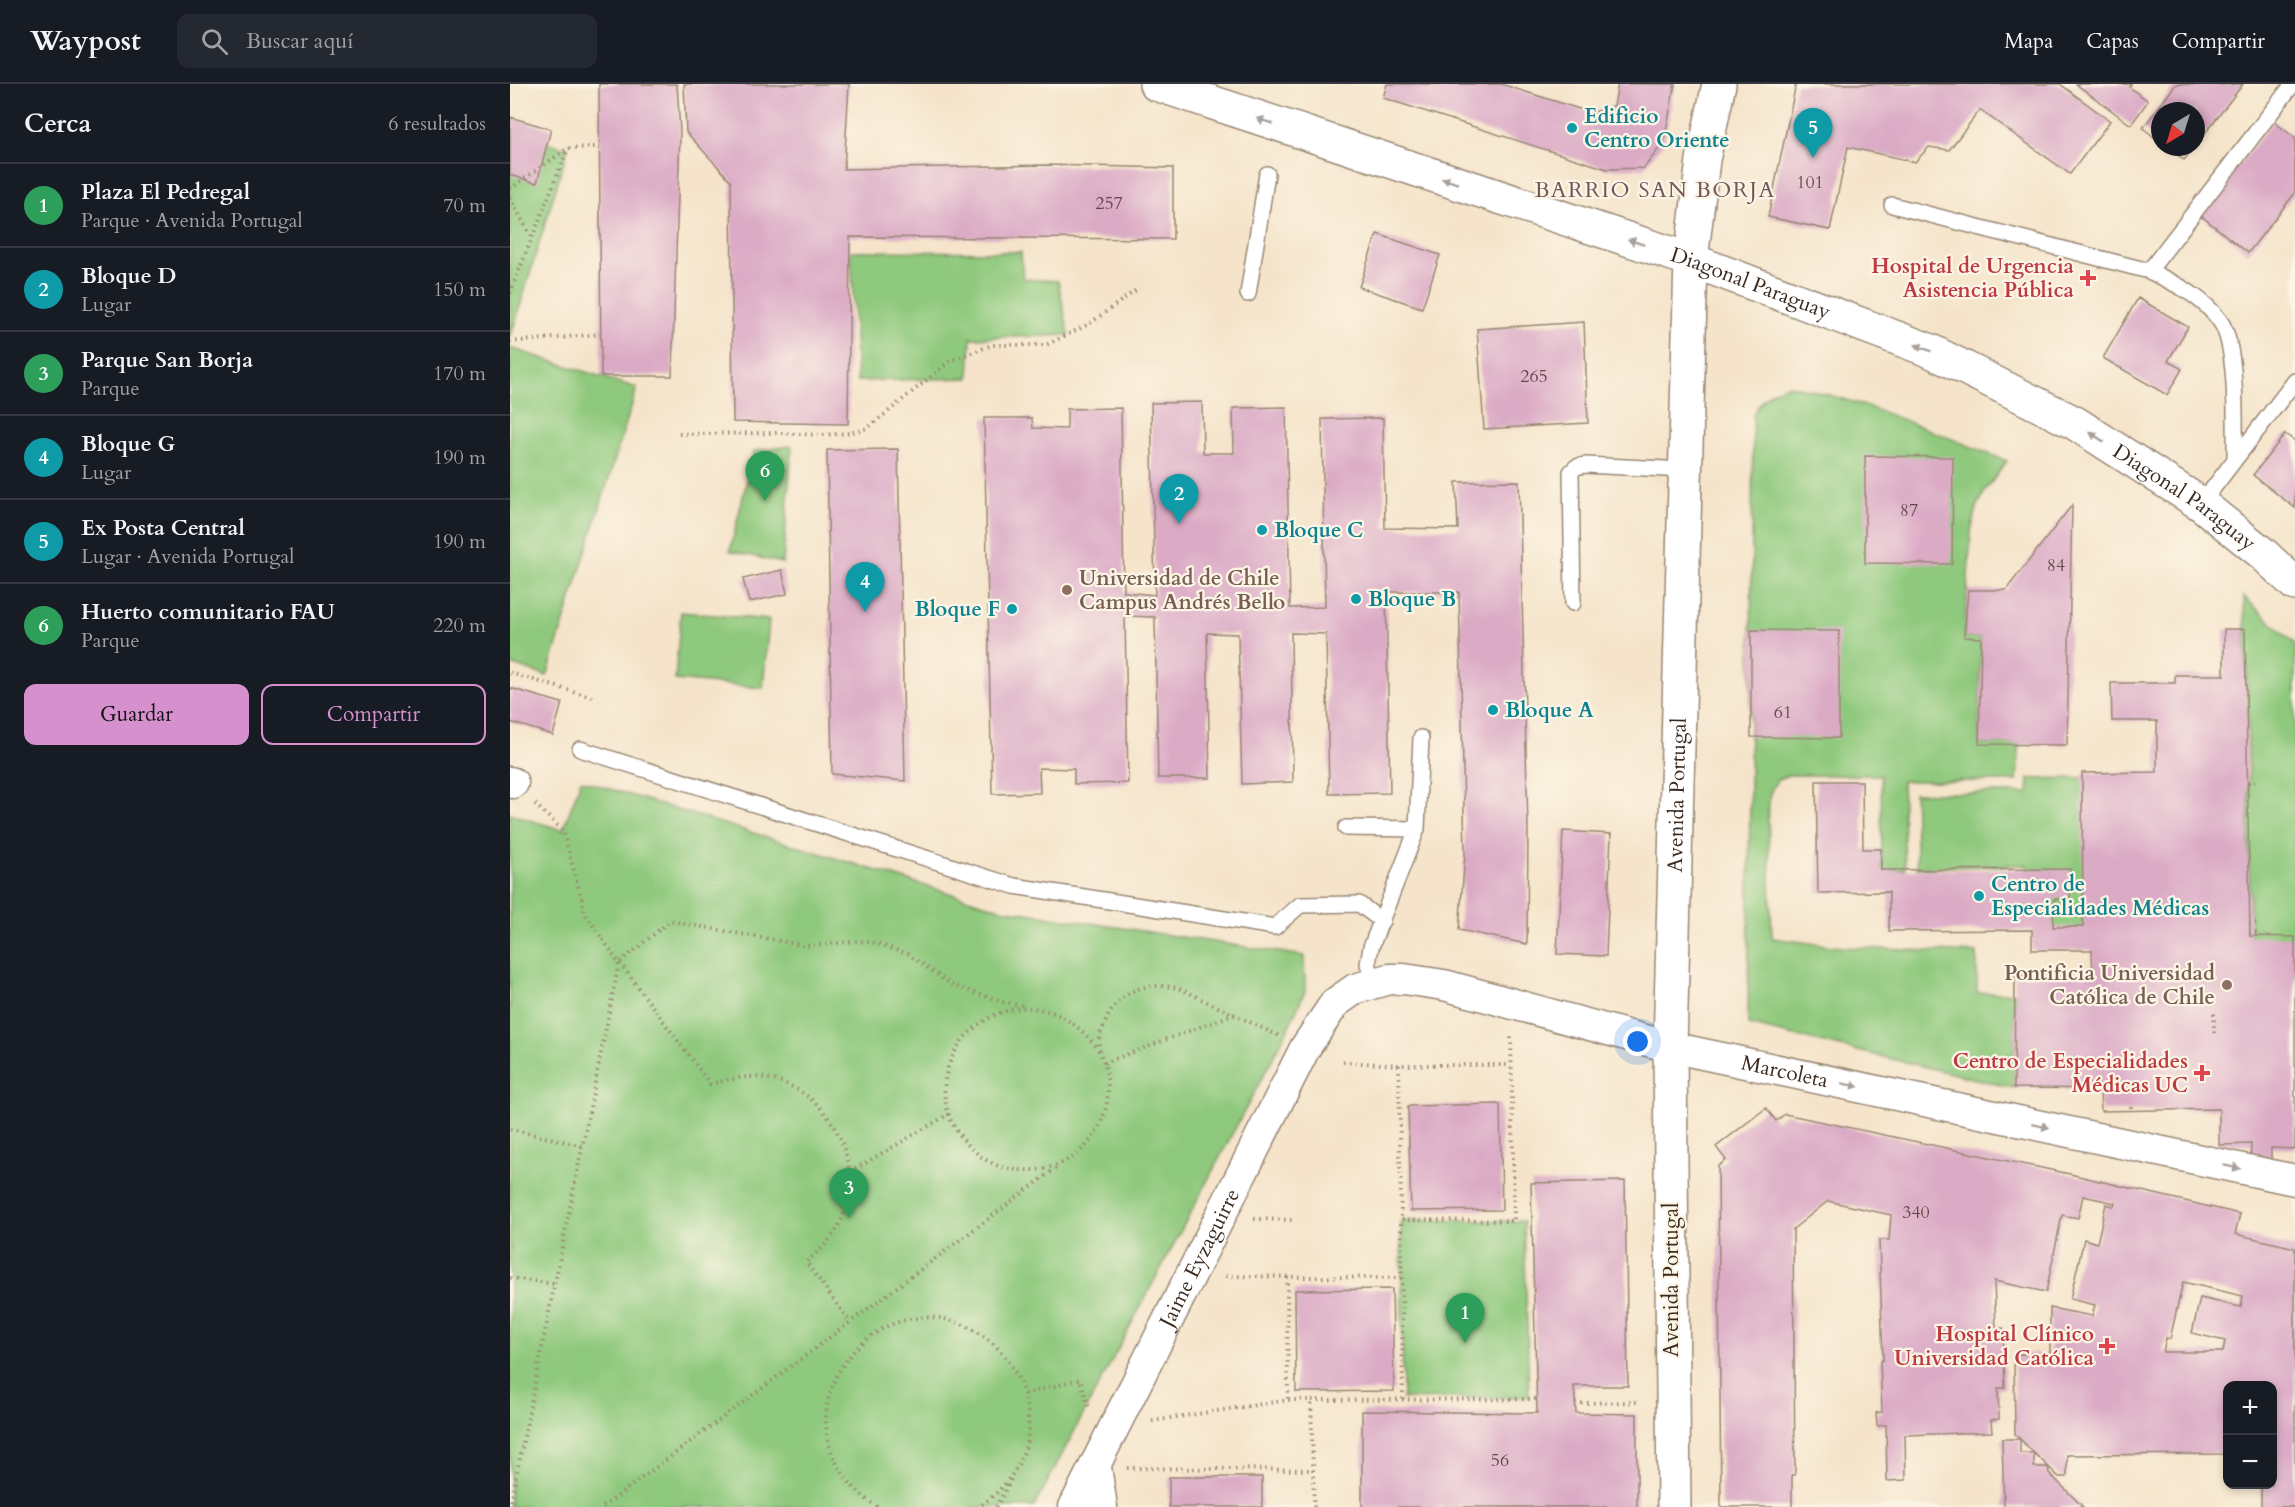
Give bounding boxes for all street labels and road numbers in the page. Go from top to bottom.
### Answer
street label: Diagonal Paraguay [1667,240,1835,327]
street label: Diagonal Paraguay [2107,437,2262,558]
street label: Avenida Portugal [1661,717,1694,873]
street label: Marcoleta [1739,1049,1831,1095]
street label: Jaime Eyzaguirre [1151,1184,1247,1335]
street label: Avenida Portugal [1657,1203,1686,1357]

